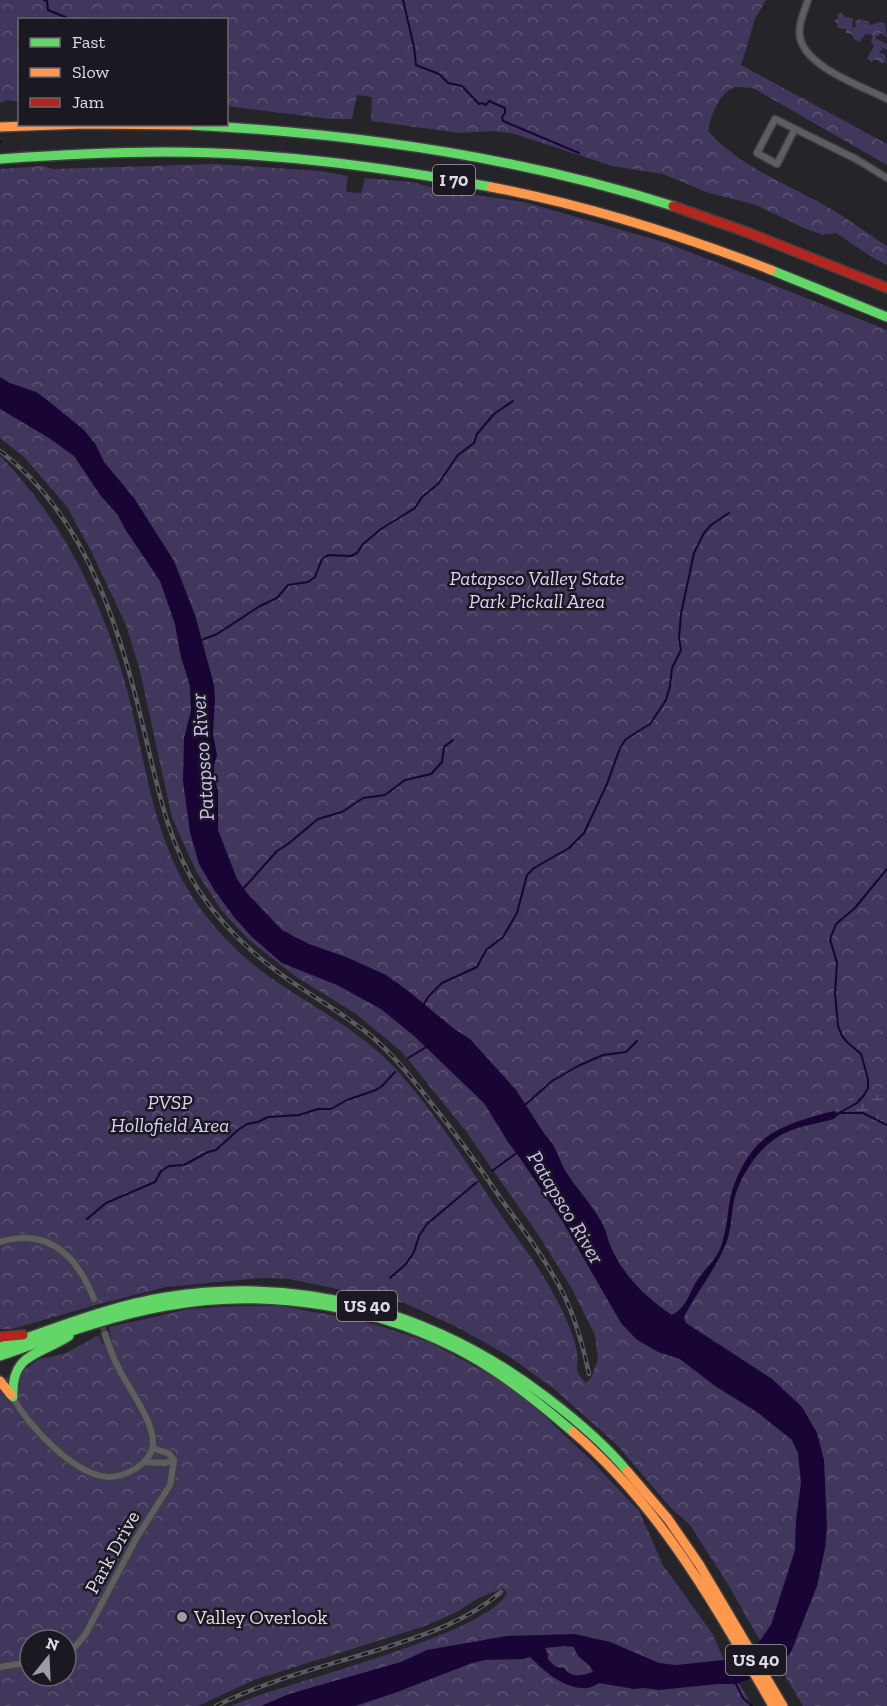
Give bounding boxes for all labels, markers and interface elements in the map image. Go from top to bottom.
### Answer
legend [18,18,228,126]
text: Fast [72,31,105,53]
text: Slow [72,61,109,83]
text: Jam [72,91,104,113]
road number: I 70 [433,165,475,195]
park label: Patapsco Valley State Park Pickall Area [449,566,625,613]
water label: Patapsco River [185,692,219,821]
park label: PVSP Hollofield Area [111,1090,229,1137]
water label: Patapsco River [522,1146,610,1269]
road number: US 40 [337,1291,397,1321]
street label: Park Drive [79,1506,145,1598]
place label: Valley Overlook [193,1605,328,1629]
marker: Valley Overlook [175,1610,189,1624]
north arrow [18,1628,78,1688]
text: N [44,1633,61,1655]
road number: US 40 [726,1645,786,1675]

